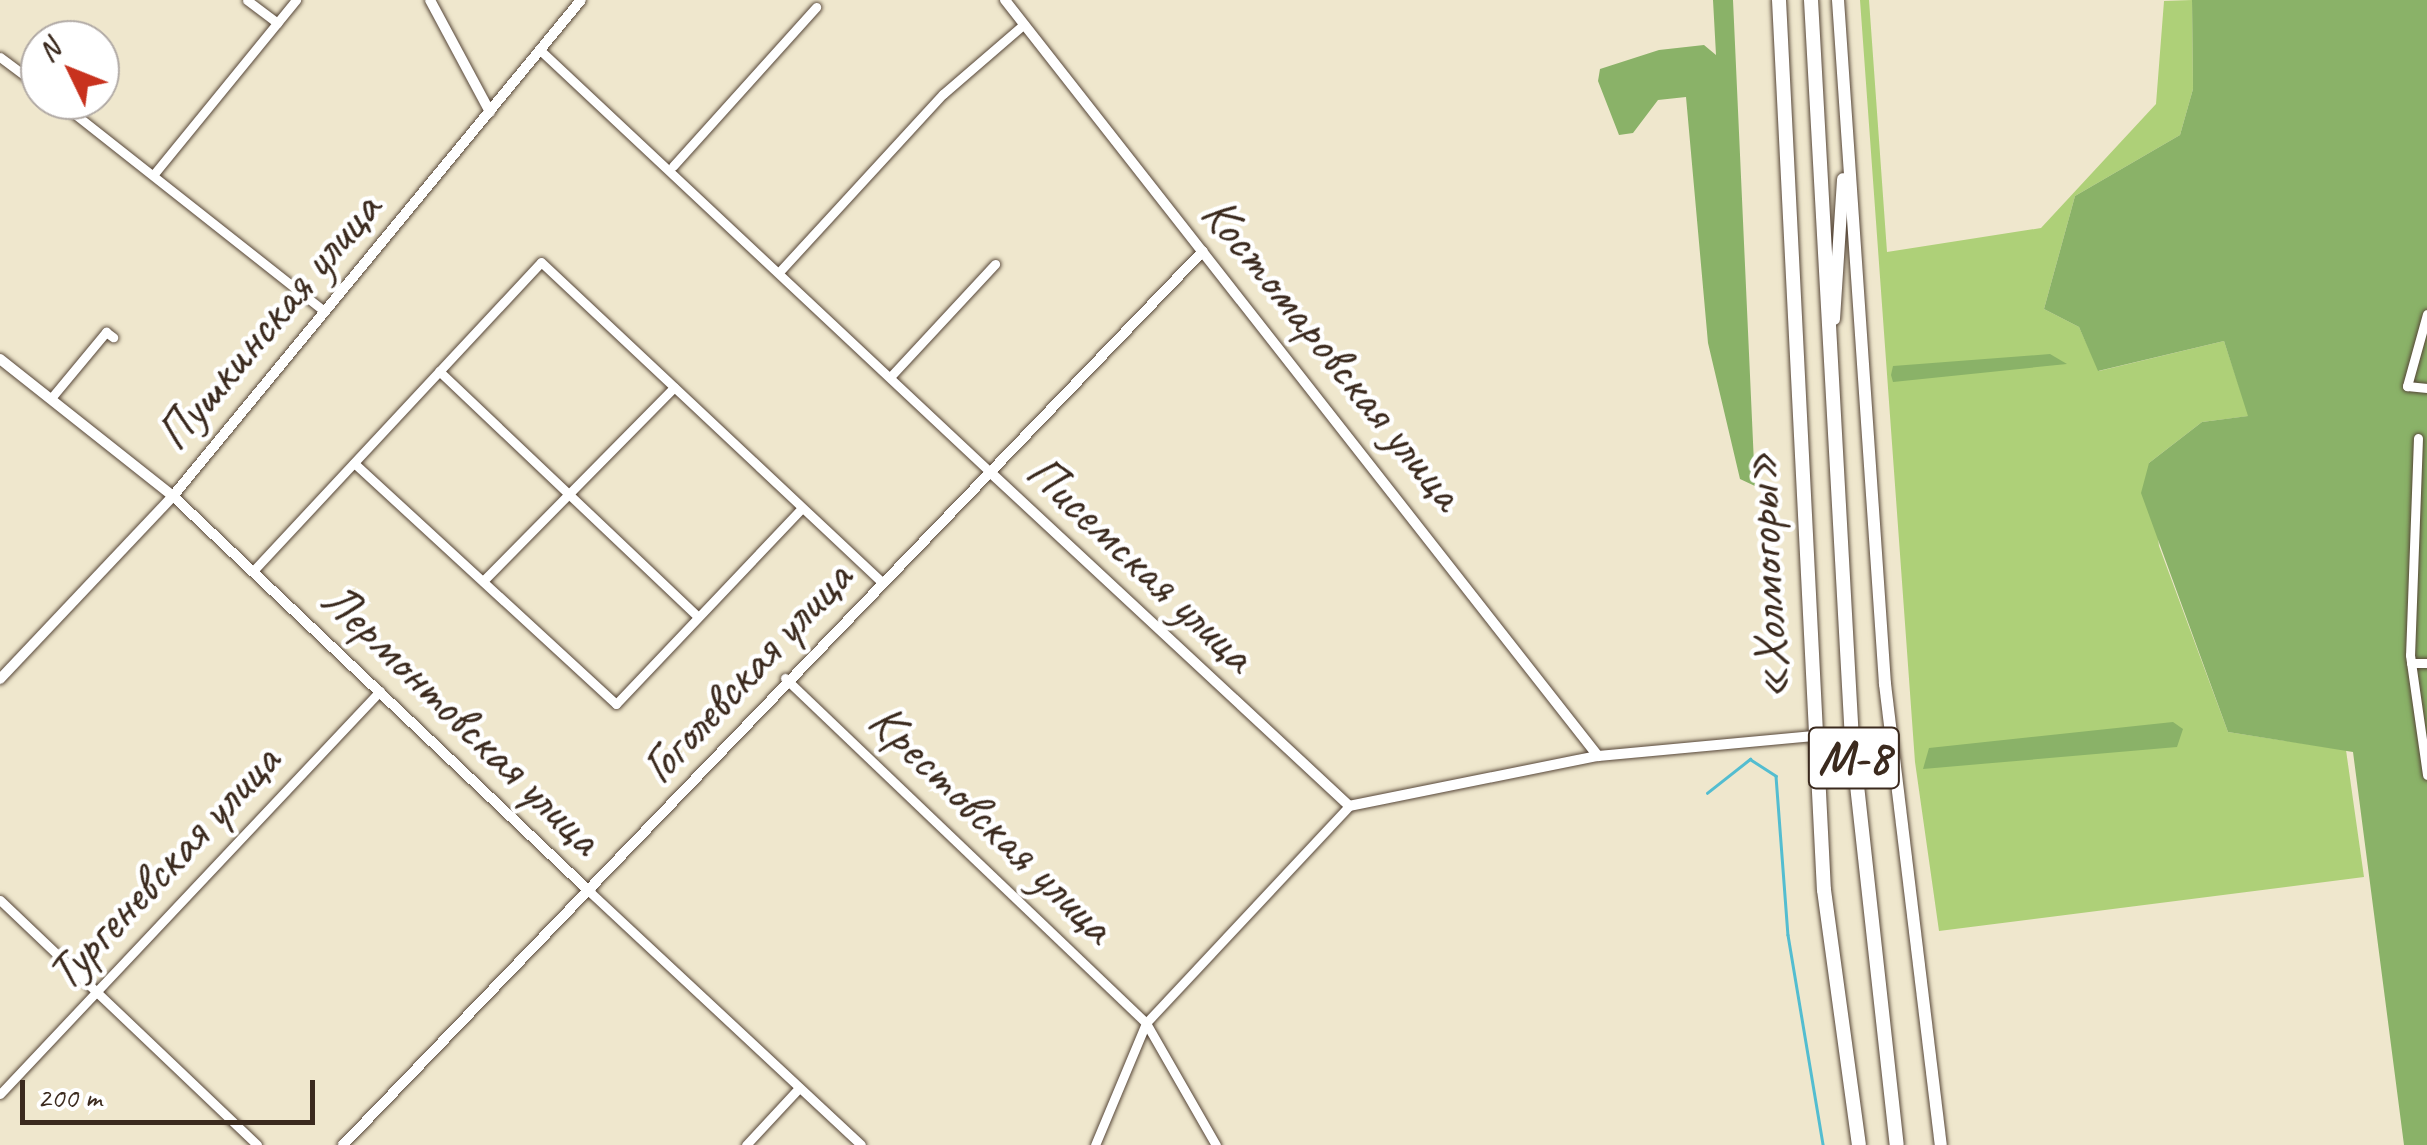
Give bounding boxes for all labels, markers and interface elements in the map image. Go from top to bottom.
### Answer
north arrow [20,20,120,120]
text: N [30,32,68,69]
street label: Пушкинская улица [142,179,394,463]
street label: Костомаровская улица [1188,184,1478,522]
street label: Писемская улица [1012,440,1270,686]
street label: «Холмогоры» [1730,450,1802,702]
street label: Гоголевская улица [627,547,865,797]
street label: Лермонтовская улица [307,567,617,869]
street label: Крестовская улица [856,690,1128,956]
road number: М-8 [1806,715,1902,801]
street label: Тургеневская улица [33,730,293,1004]
scale bar [25,1060,320,1122]
text: 200 m [37,1078,102,1116]

